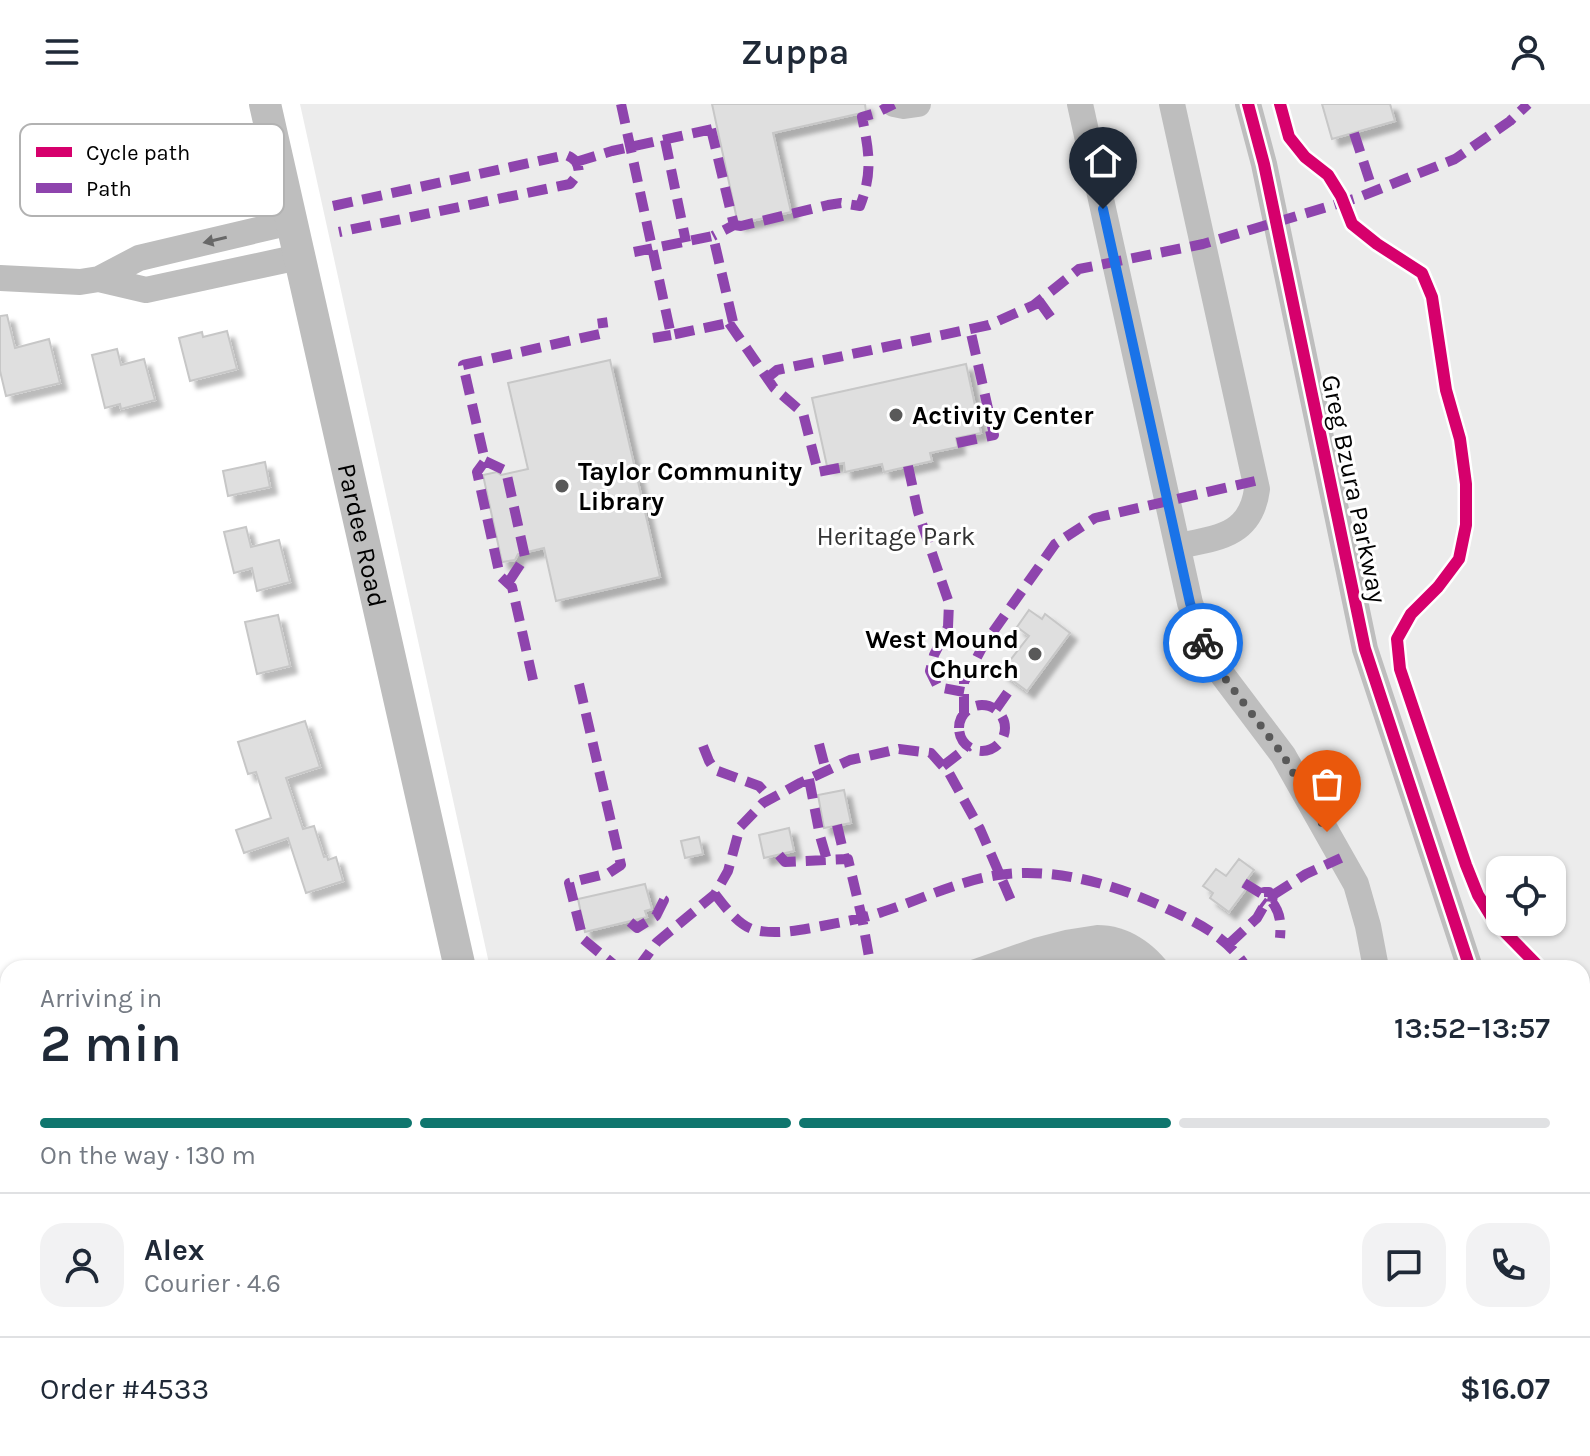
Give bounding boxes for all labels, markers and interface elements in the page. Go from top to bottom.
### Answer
icon: menu [40,30,84,74]
icon: person [1506,30,1550,74]
text: Zuppa [741,31,849,73]
legend [20,124,284,216]
pin [1069,127,1137,209]
icon: home [1081,139,1125,183]
text: Cycle path [86,140,190,166]
text: Path [86,176,132,202]
one-way arrow [202,234,227,247]
street label: Greg Bzura Parkway [1315,372,1393,606]
place label: Activity Center [912,400,1094,431]
marker: Activity Center [887,406,905,424]
place label: Taylor Community Library [578,456,802,517]
street label: Pardee Road [331,460,394,610]
marker: Taylor Community Library [553,477,571,495]
park label: Heritage Park [817,521,975,552]
courier [1163,603,1243,683]
icon: bike [1181,621,1225,665]
place label: West Mound Church [865,624,1019,685]
marker: West Mound Church [1026,645,1044,663]
pin [1293,750,1361,832]
icon: bag [1305,762,1349,806]
map controls [1486,856,1566,936]
button: locate [1486,856,1566,936]
text: Arriving in [40,983,162,1014]
text: 13:52–13:57 [1394,1010,1550,1046]
text: 2 min [40,1013,182,1074]
text: On the way · 130 m [40,1140,256,1171]
button: person [40,1223,124,1307]
button: chat [1362,1223,1446,1307]
button: phone [1466,1223,1550,1307]
text: Alex [144,1232,204,1268]
text: Courier · 4.6 [144,1268,281,1299]
text: Order #4533 [40,1371,209,1407]
text: $16.07 [1460,1371,1550,1407]

